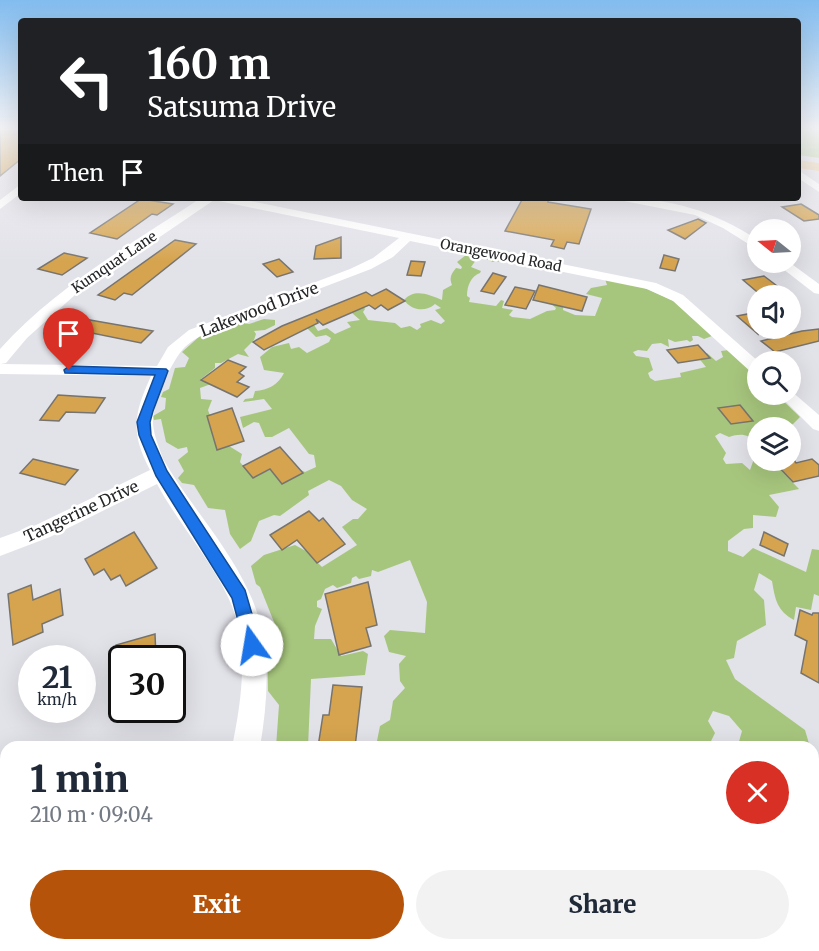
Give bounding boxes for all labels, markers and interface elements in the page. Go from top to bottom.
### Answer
text: 160 m [147,38,271,90]
icon: left [48,42,126,120]
text: Satsuma Drive [147,90,336,124]
icon: arrive [116,156,149,189]
text: Then [48,159,104,187]
north arrow [747,219,801,273]
map controls [747,219,801,471]
street label: Kumquat Lane [68,227,160,297]
street label: Orangewood Road [439,234,564,276]
street label: Lakewood Drive [197,277,321,341]
button: sound [747,285,801,339]
pin [43,308,94,370]
icon: arrive [52,317,85,350]
button: search [747,351,801,405]
button: layers [747,417,801,471]
street label: Tangerine Drive [20,476,142,546]
position arrow [220,613,284,677]
speed limit sign: 30 [108,645,186,723]
text: 21 [42,658,72,696]
text: km/h [37,690,77,709]
text: 1 min [30,757,129,802]
button: close [726,761,789,824]
text: 210 m · 09:04 [30,802,153,827]
button: Exit [30,870,404,939]
button: Share [416,870,789,939]

